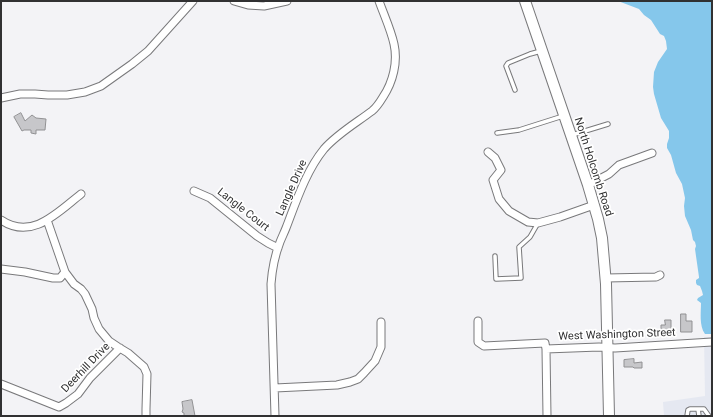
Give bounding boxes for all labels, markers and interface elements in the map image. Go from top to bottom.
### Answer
street label: North Holcomb Road [571,116,615,218]
street label: Langle Drive [274,158,310,218]
street label: Langle Court [214,186,272,234]
street label: West Washington Street [558,326,676,344]
street label: Deerhill Drive [59,340,113,396]

